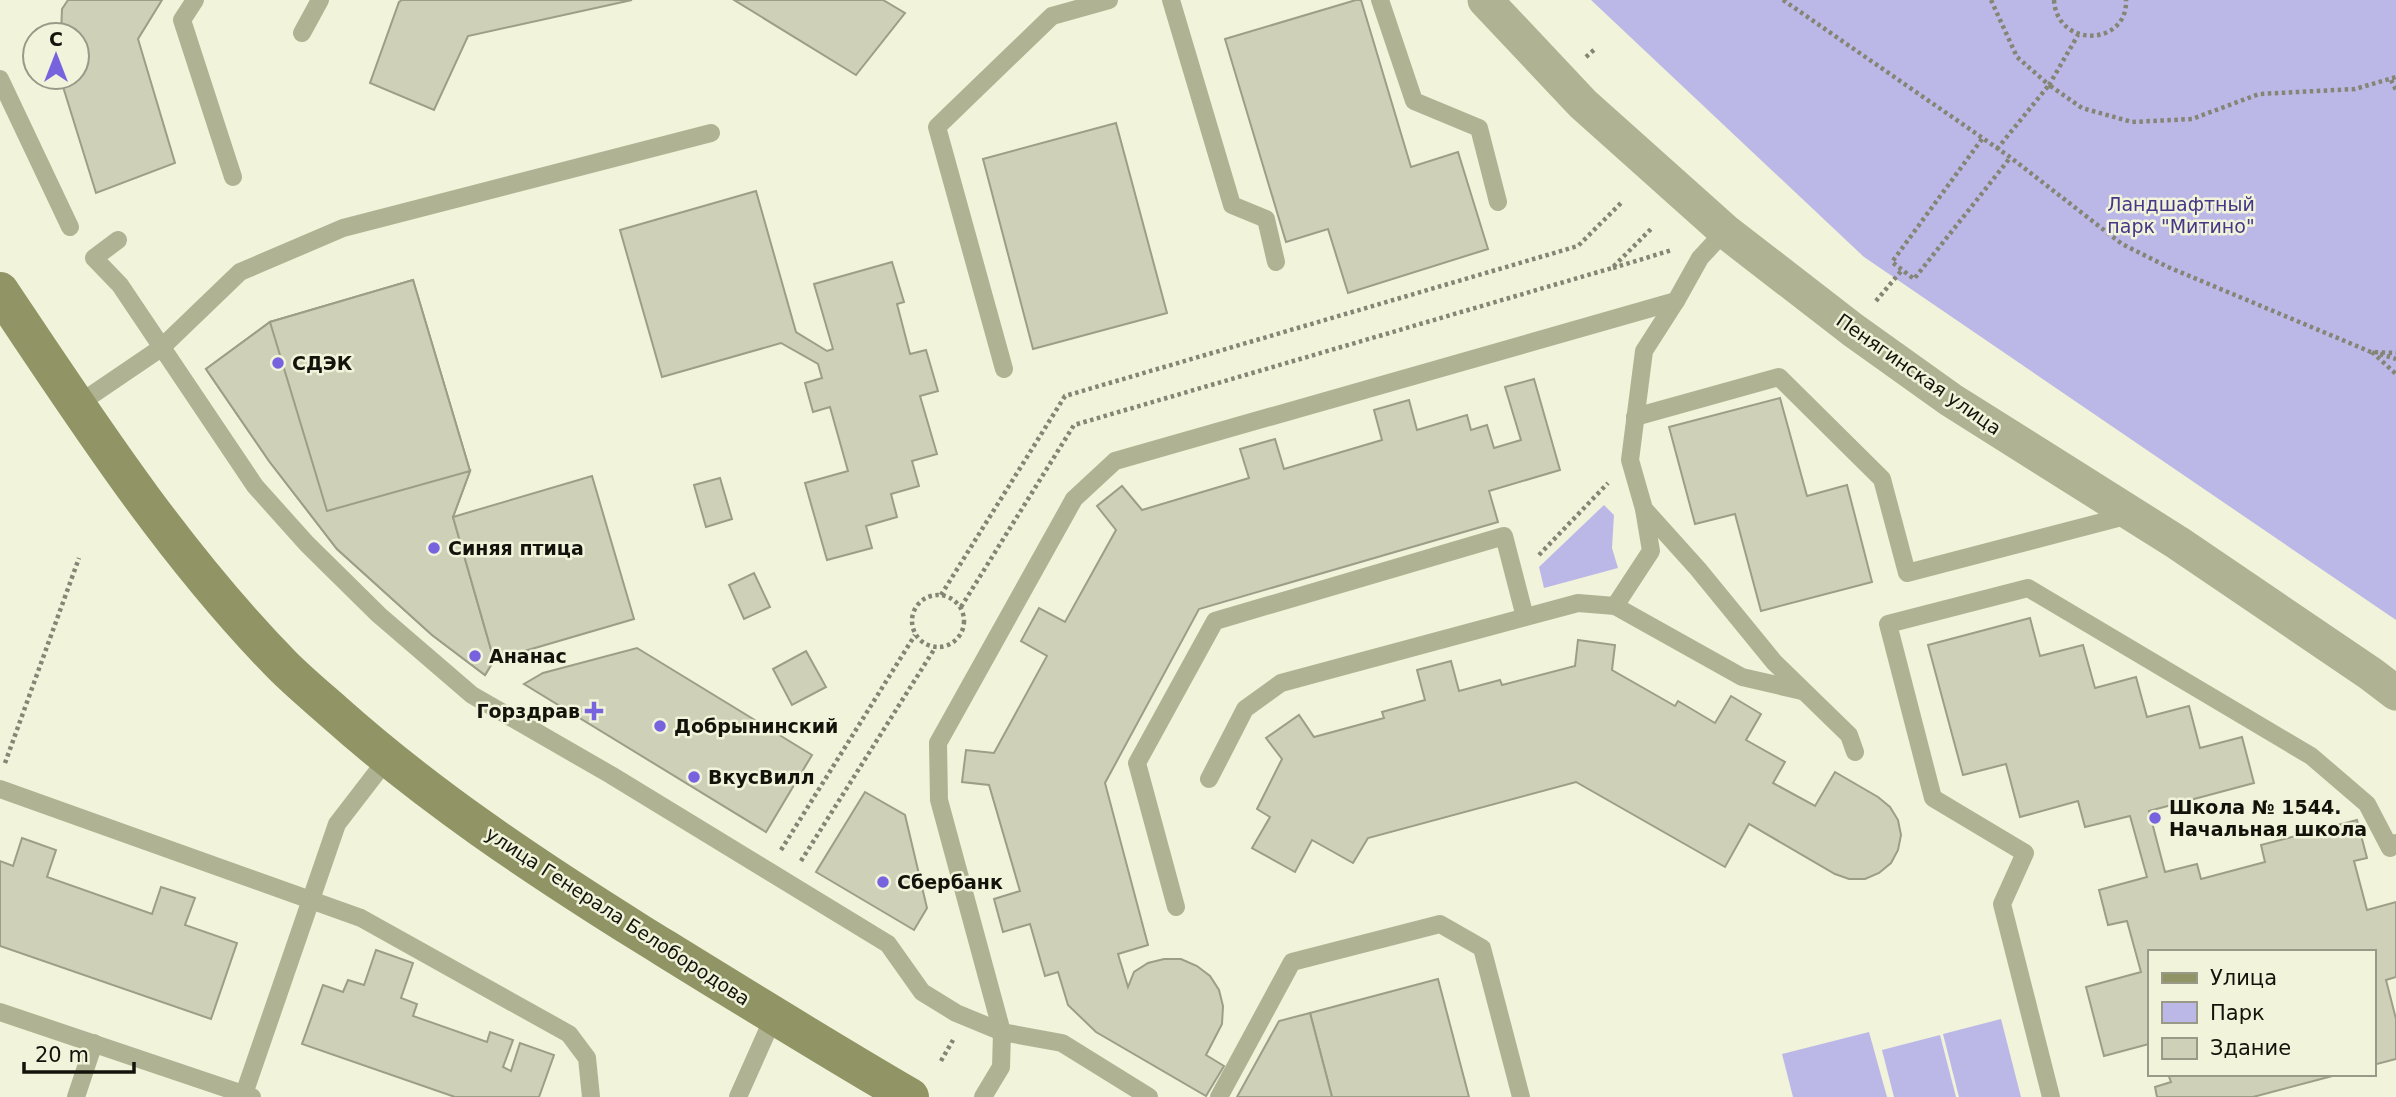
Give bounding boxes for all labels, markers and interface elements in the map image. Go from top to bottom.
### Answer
north arrow [21,21,91,91]
text: С [49,28,63,50]
park label: Ландшафтный парк "Митино" [2107,193,2255,237]
street label: Пенягинская улица [1832,309,2006,439]
place label: СДЭК [292,352,353,374]
marker: СДЭК [270,355,286,371]
place label: Синяя птица [448,537,584,559]
marker: Синяя птица [426,540,442,556]
place label: Ананас [489,645,567,667]
marker: Ананас [467,648,483,664]
place label: Горздрав [476,700,580,722]
marker: Горздрав [586,703,602,719]
place label: Добрынинский [674,715,838,737]
marker: Добрынинский [652,718,668,734]
place label: ВкусВилл [708,766,815,788]
marker: ВкусВилл [686,769,702,785]
place label: Школа № 1544. Начальная школа [2169,796,2367,840]
marker: Школа № 1544. Начальная школа [2147,810,2163,826]
street label: улица Генерала Белобородова [482,822,754,1010]
place label: Сбербанк [897,871,1003,893]
marker: Сбербанк [875,874,891,890]
legend [2148,950,2375,1076]
text: Улица [2210,966,2277,990]
text: Парк [2210,1001,2265,1025]
scale bar [24,1030,135,1074]
text: Здание [2210,1036,2291,1060]
text: 20 m [35,1043,89,1067]

